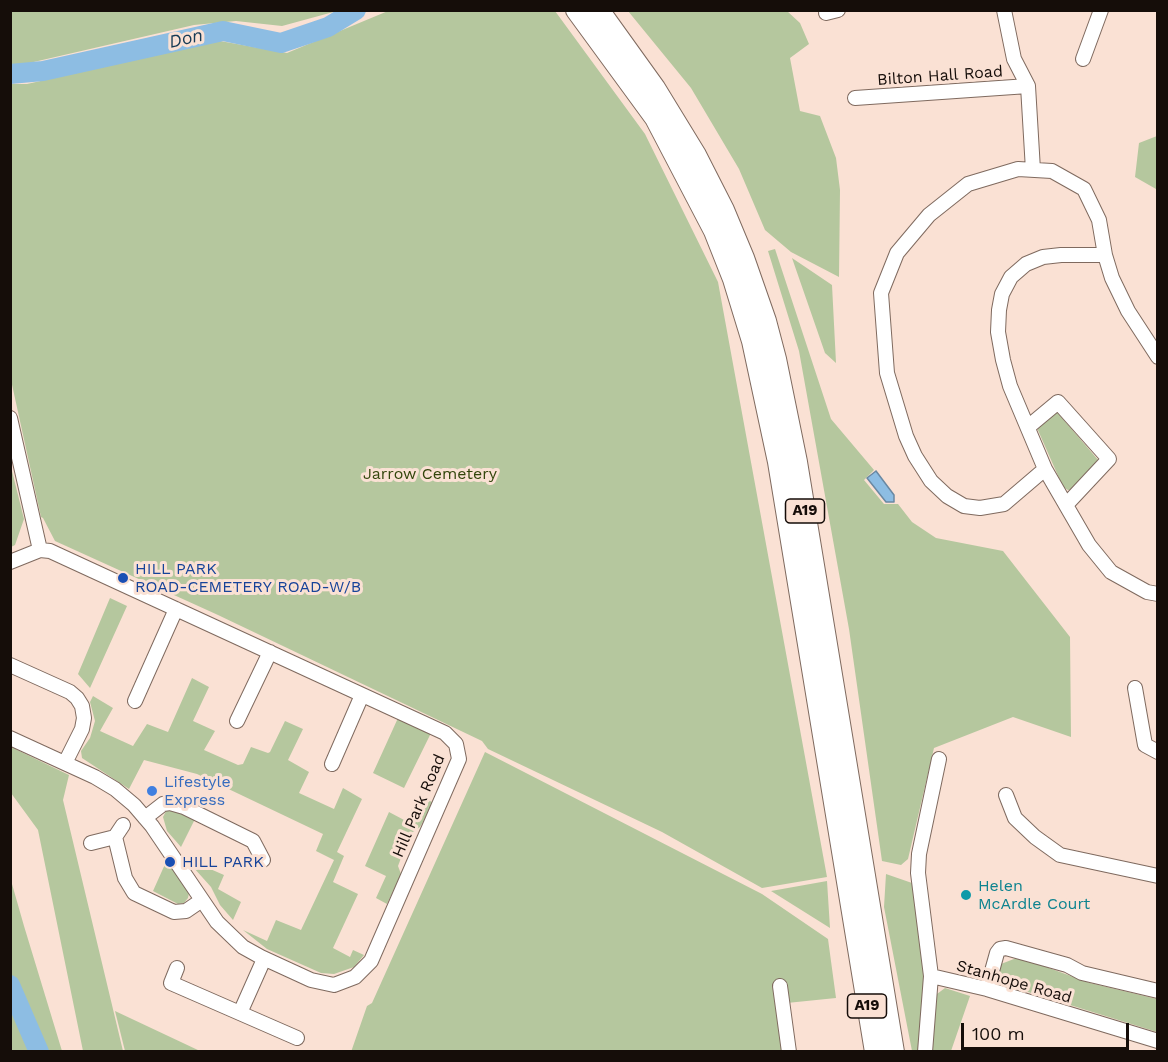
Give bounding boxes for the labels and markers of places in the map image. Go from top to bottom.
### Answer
place label: HILL PARK ROAD-CEMETERY ROAD-W/B [135,559,361,597]
marker: HILL PARK ROAD-CEMETERY ROAD-W/B [116,571,130,585]
place label: Lifestyle Express [164,772,231,810]
marker: Lifestyle Express [145,784,159,798]
place label: HILL PARK [182,852,264,872]
marker: HILL PARK [163,855,177,869]
place label: Helen McArdle Court [978,876,1090,914]
marker: Helen McArdle Court [959,888,973,902]

